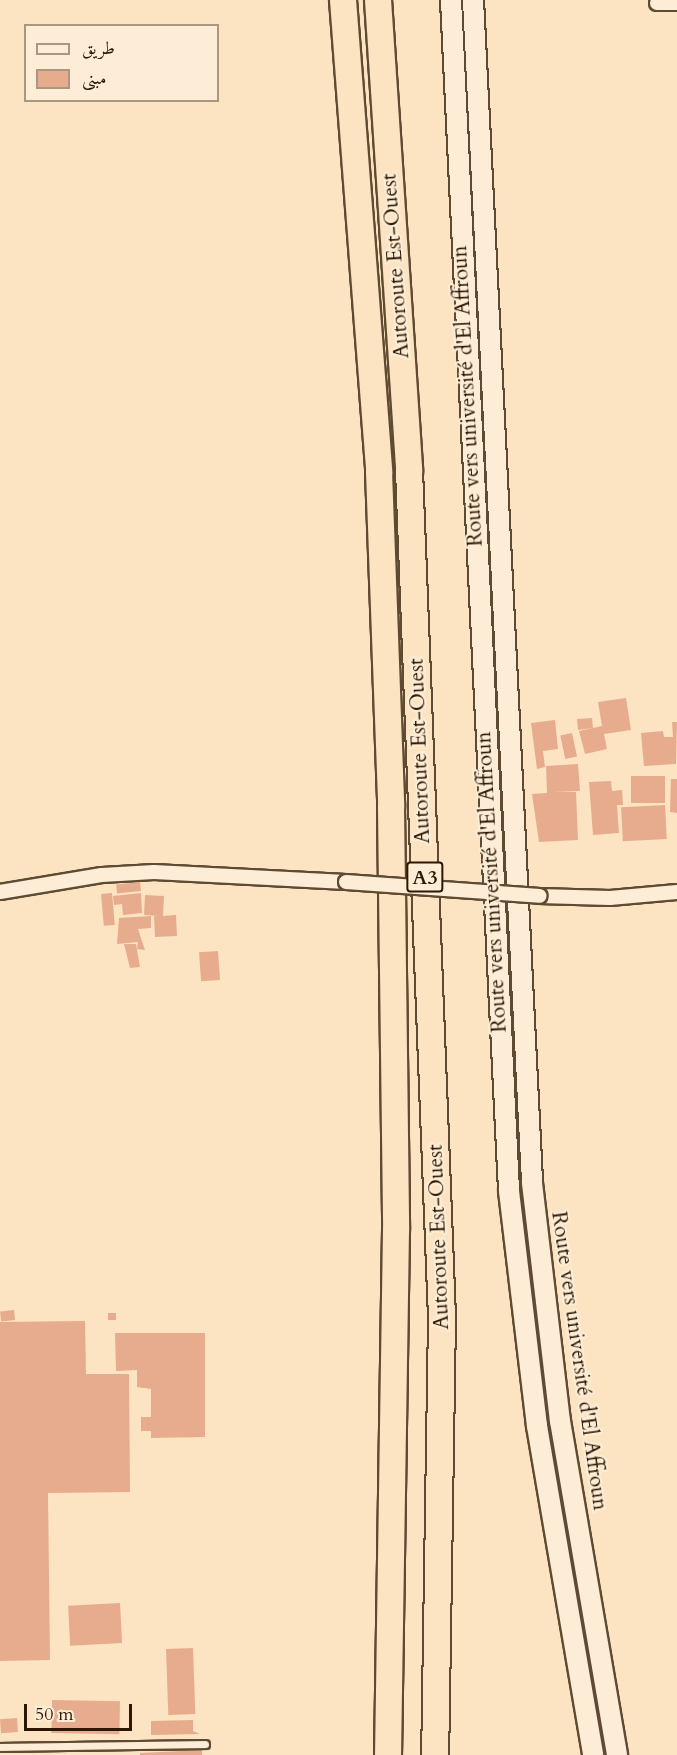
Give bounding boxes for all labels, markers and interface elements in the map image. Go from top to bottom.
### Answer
legend [24,24,219,102]
text: طريق [82,36,115,61]
text: مبنى [82,66,107,91]
street label: Autoroute Est-Ouest [377,173,415,359]
street label: Route vers université d'El Affroun [448,245,488,547]
street label: Autoroute Est-Ouest [404,658,436,844]
street label: Route vers université d'El Affroun [472,731,512,1033]
road number: A3 [406,860,444,894]
street label: Autoroute Est-Ouest [423,1144,455,1330]
street label: Route vers université d'El Affroun [546,1210,612,1512]
scale bar [27,1692,135,1730]
text: 50 m [35,1702,74,1727]

